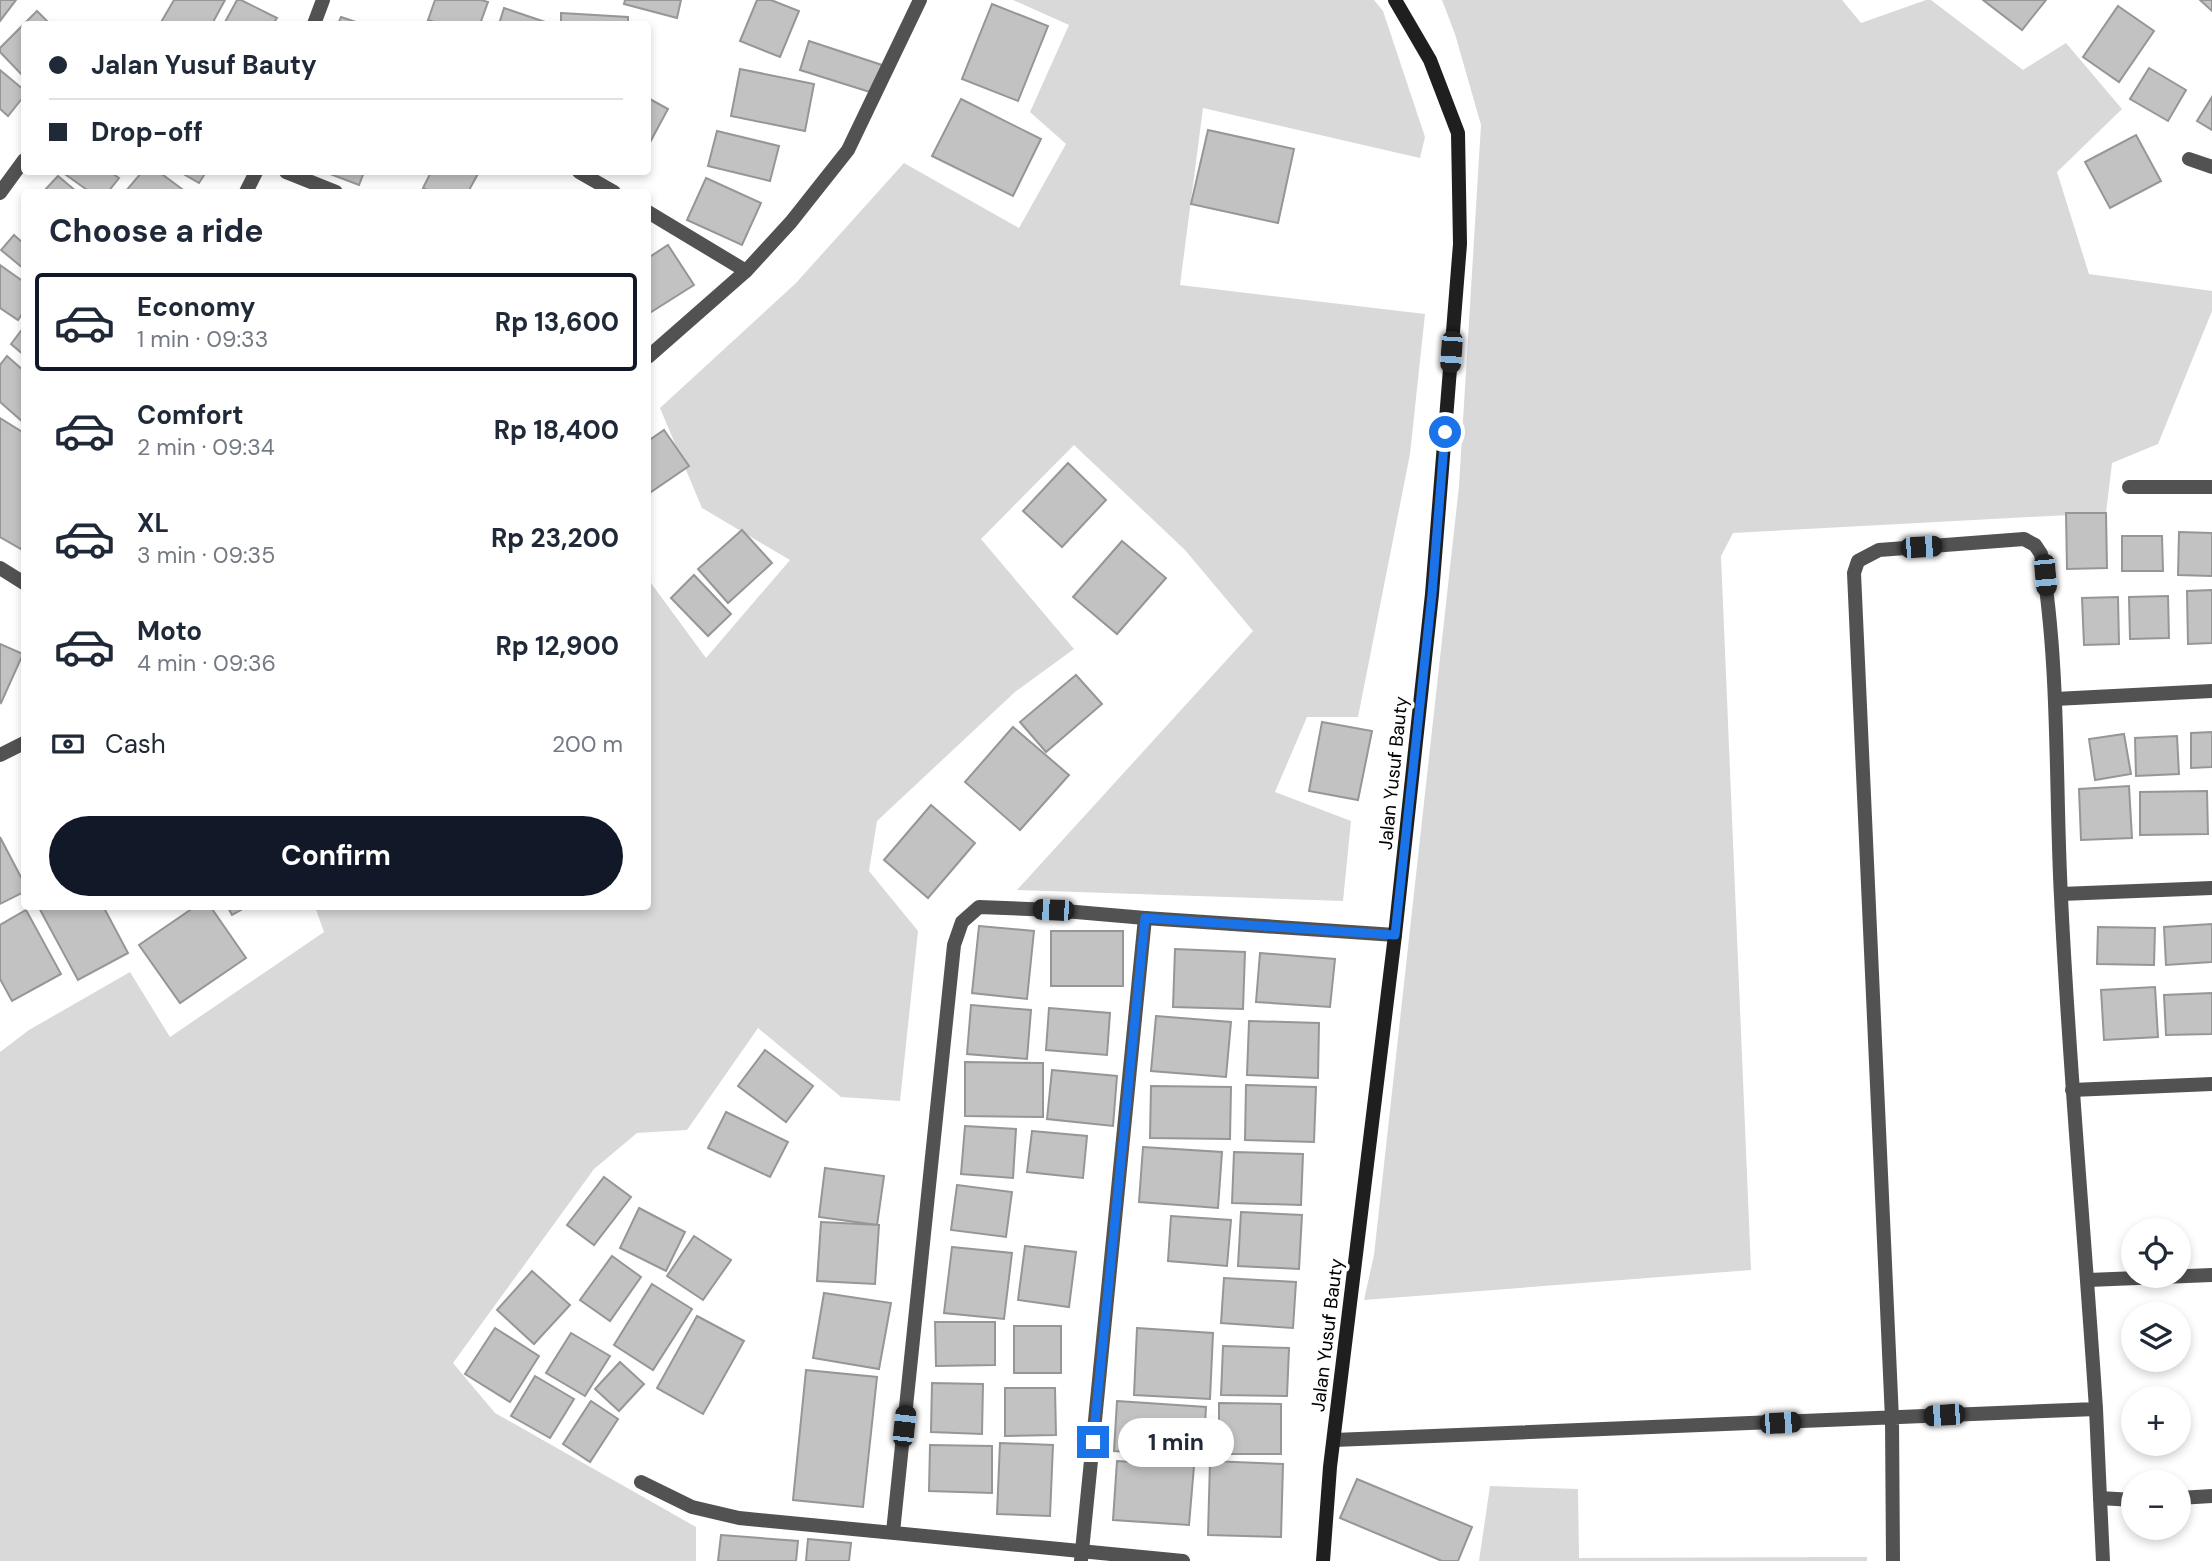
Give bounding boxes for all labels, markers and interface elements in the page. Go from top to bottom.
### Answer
text: Jalan Yusuf Bauty [91,48,317,82]
text: Drop-off [91,115,203,149]
text: Choose a ride [49,210,264,252]
text: Economy [137,290,255,324]
icon: car [53,291,116,354]
text: Rp 13,600 [495,305,619,339]
text: 1 min · 09:33 [137,324,268,354]
car [1440,330,1463,374]
text: Comfort [137,398,243,432]
icon: car [53,399,116,462]
text: Rp 18,400 [494,413,619,447]
route start [1429,416,1461,448]
text: 2 min · 09:34 [137,432,275,462]
text: XL [137,506,169,540]
icon: car [53,507,116,570]
text: Rp 23,200 [491,521,619,555]
car [1900,535,1943,559]
text: 3 min · 09:35 [137,540,275,570]
car [2033,553,2058,597]
text: Moto [137,614,202,648]
icon: car [53,615,116,678]
text: Rp 12,900 [495,629,619,663]
text: 4 min · 09:36 [137,648,276,678]
street label: Jalan Yusuf Bauty [1372,694,1414,851]
icon: cash [49,725,87,763]
text: Cash [105,727,166,761]
text: 200 m [552,729,623,759]
button: Confirm [49,816,623,896]
car [1032,899,1075,921]
map controls [2121,1218,2191,1540]
button: locate [2121,1218,2191,1288]
street label: Jalan Yusuf Bauty [1305,1256,1349,1413]
button: layers [2121,1302,2191,1372]
button: + [2121,1386,2191,1456]
car [1923,1403,1966,1427]
car [892,1404,917,1448]
car [1759,1411,1802,1435]
callout: 1 min [1118,1418,1233,1466]
route end [1077,1426,1109,1458]
text: 1 min [1148,1427,1204,1457]
button: − [2121,1470,2191,1540]

